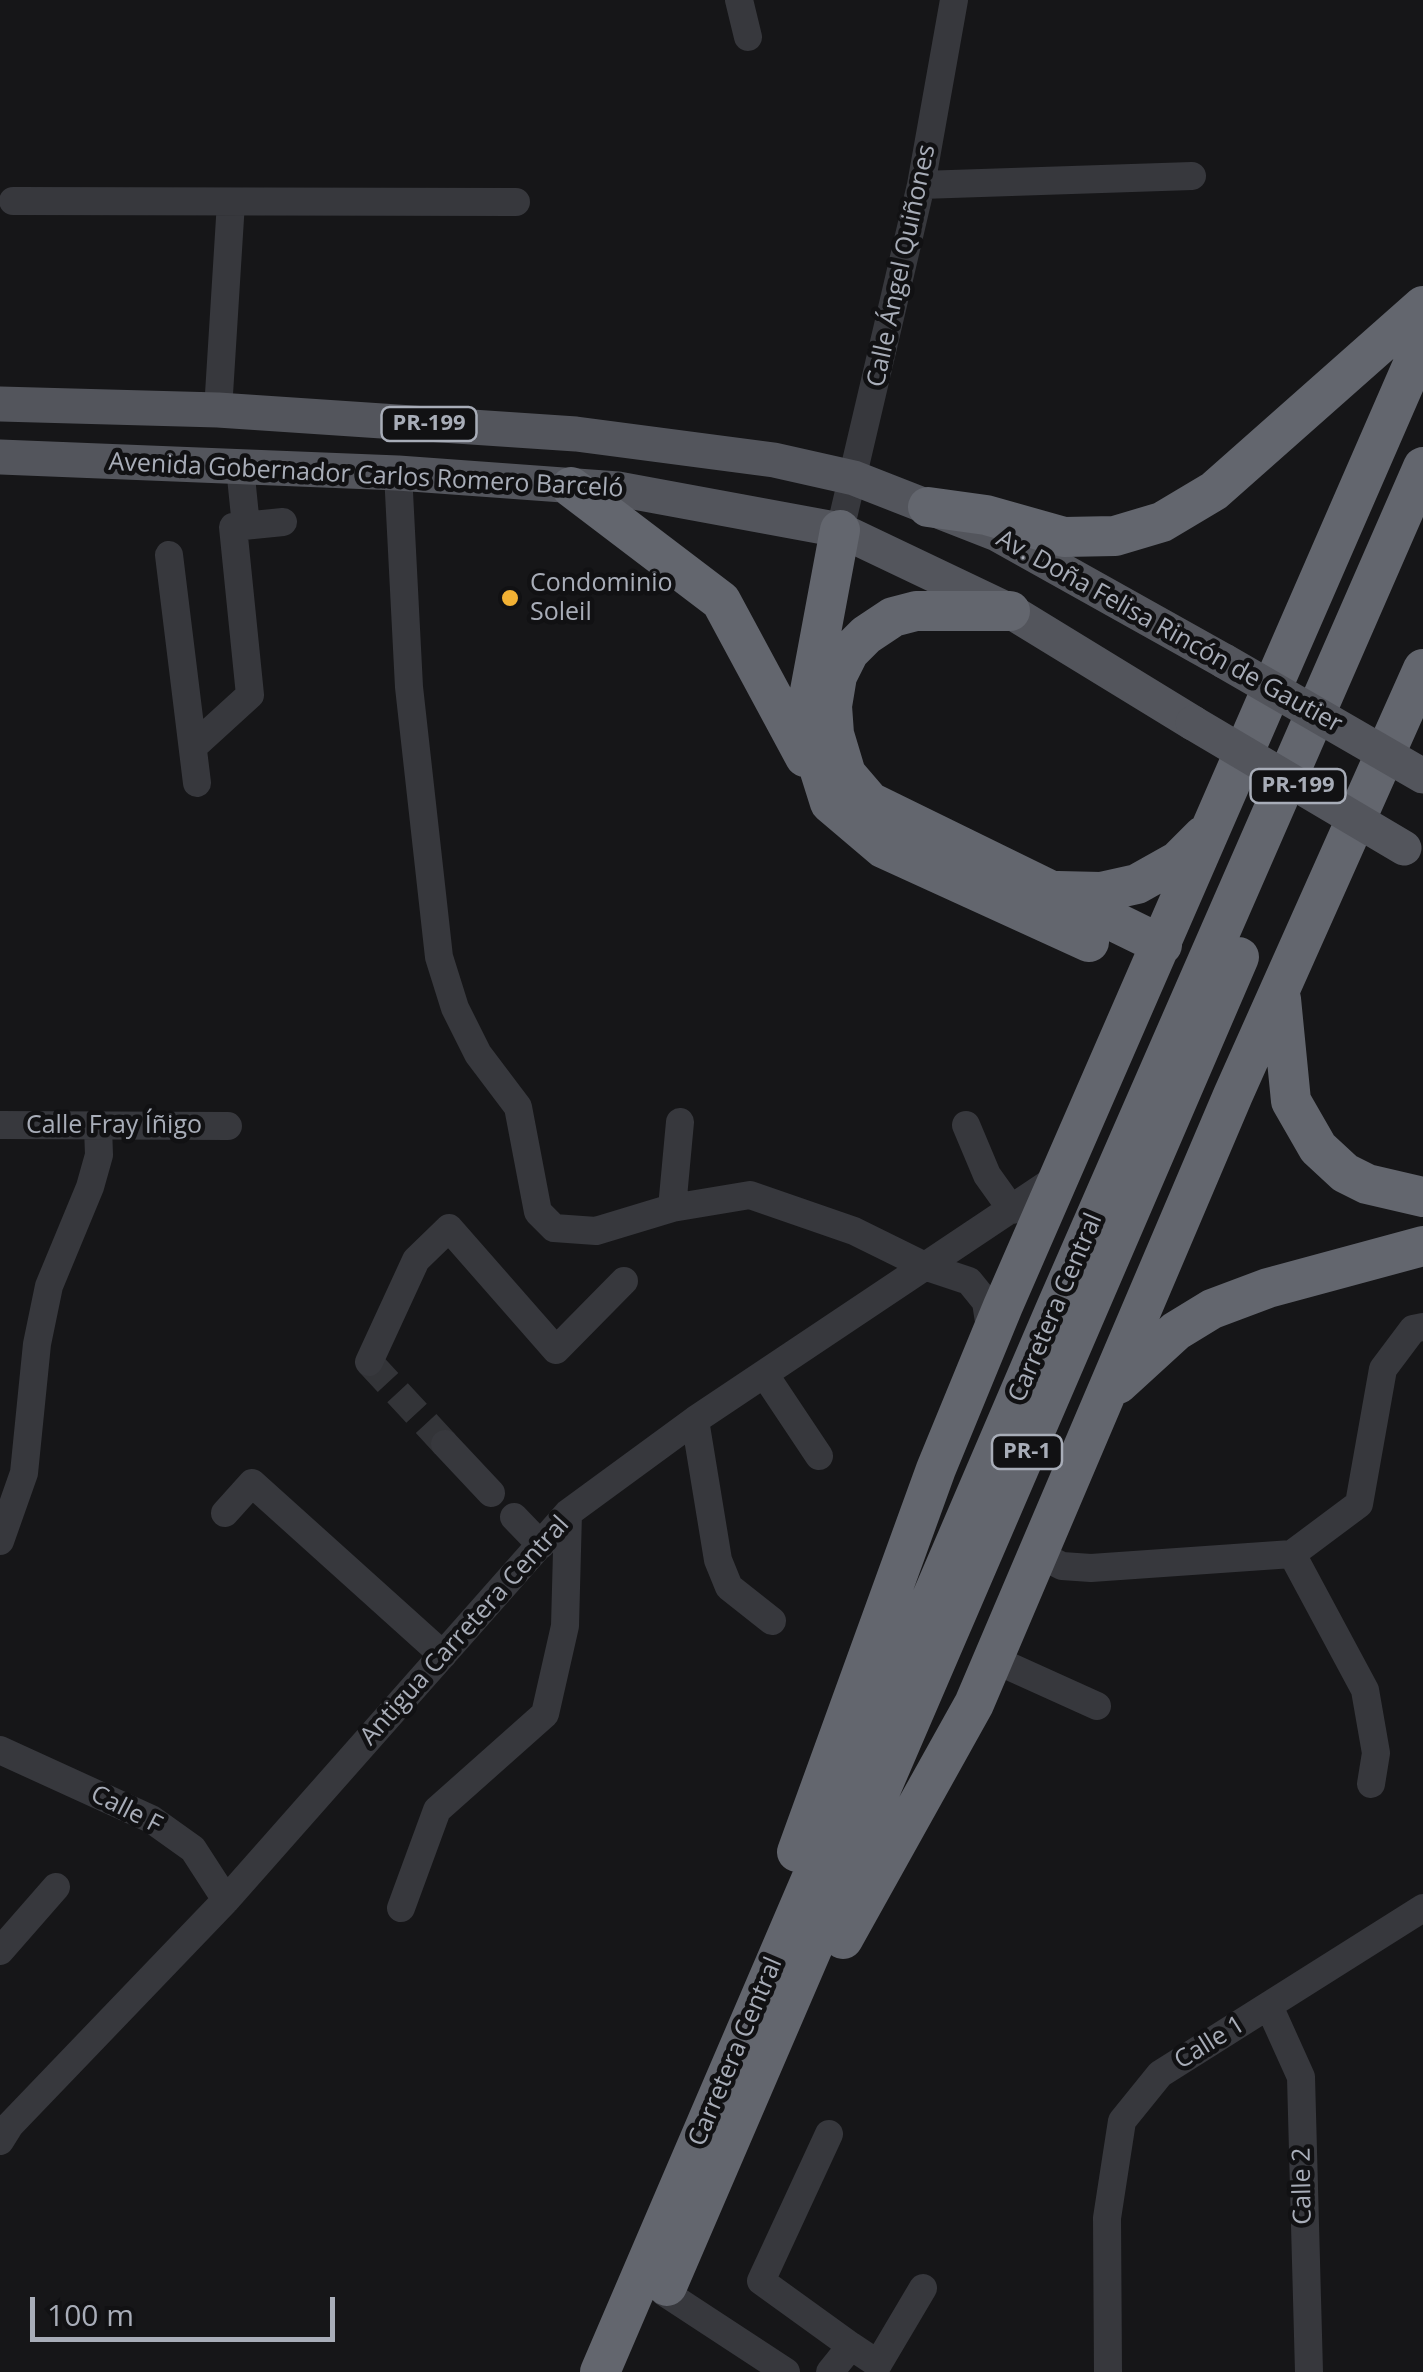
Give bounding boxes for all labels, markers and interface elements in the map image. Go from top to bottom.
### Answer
street label: Calle Ángel Quiñones [862,142,942,390]
road number: PR-199 [382,407,476,441]
street label: Avenida Gobernador Carlos Romero Barceló [108,448,624,504]
street label: Av. Doña Felisa Rincón de Gautier [991,524,1347,740]
place label: Condominio Soleil [530,569,673,628]
marker: Condominio Soleil [499,587,521,609]
road number: PR-199 [1250,769,1346,803]
street label: Calle Fray Íñigo [26,1111,202,1141]
street label: Carretera Central [1003,1209,1109,1407]
road number: PR-1 [992,1435,1062,1469]
street label: Antigua Carretera Central [354,1510,576,1752]
street label: Calle F [85,1779,167,1841]
street label: Carretera Central [683,1953,789,2151]
street label: Calle 1 [1169,2010,1251,2076]
street label: Calle 2 [1287,2147,1319,2225]
scale bar [35,2277,340,2339]
text: 100 m [47,2294,134,2335]

